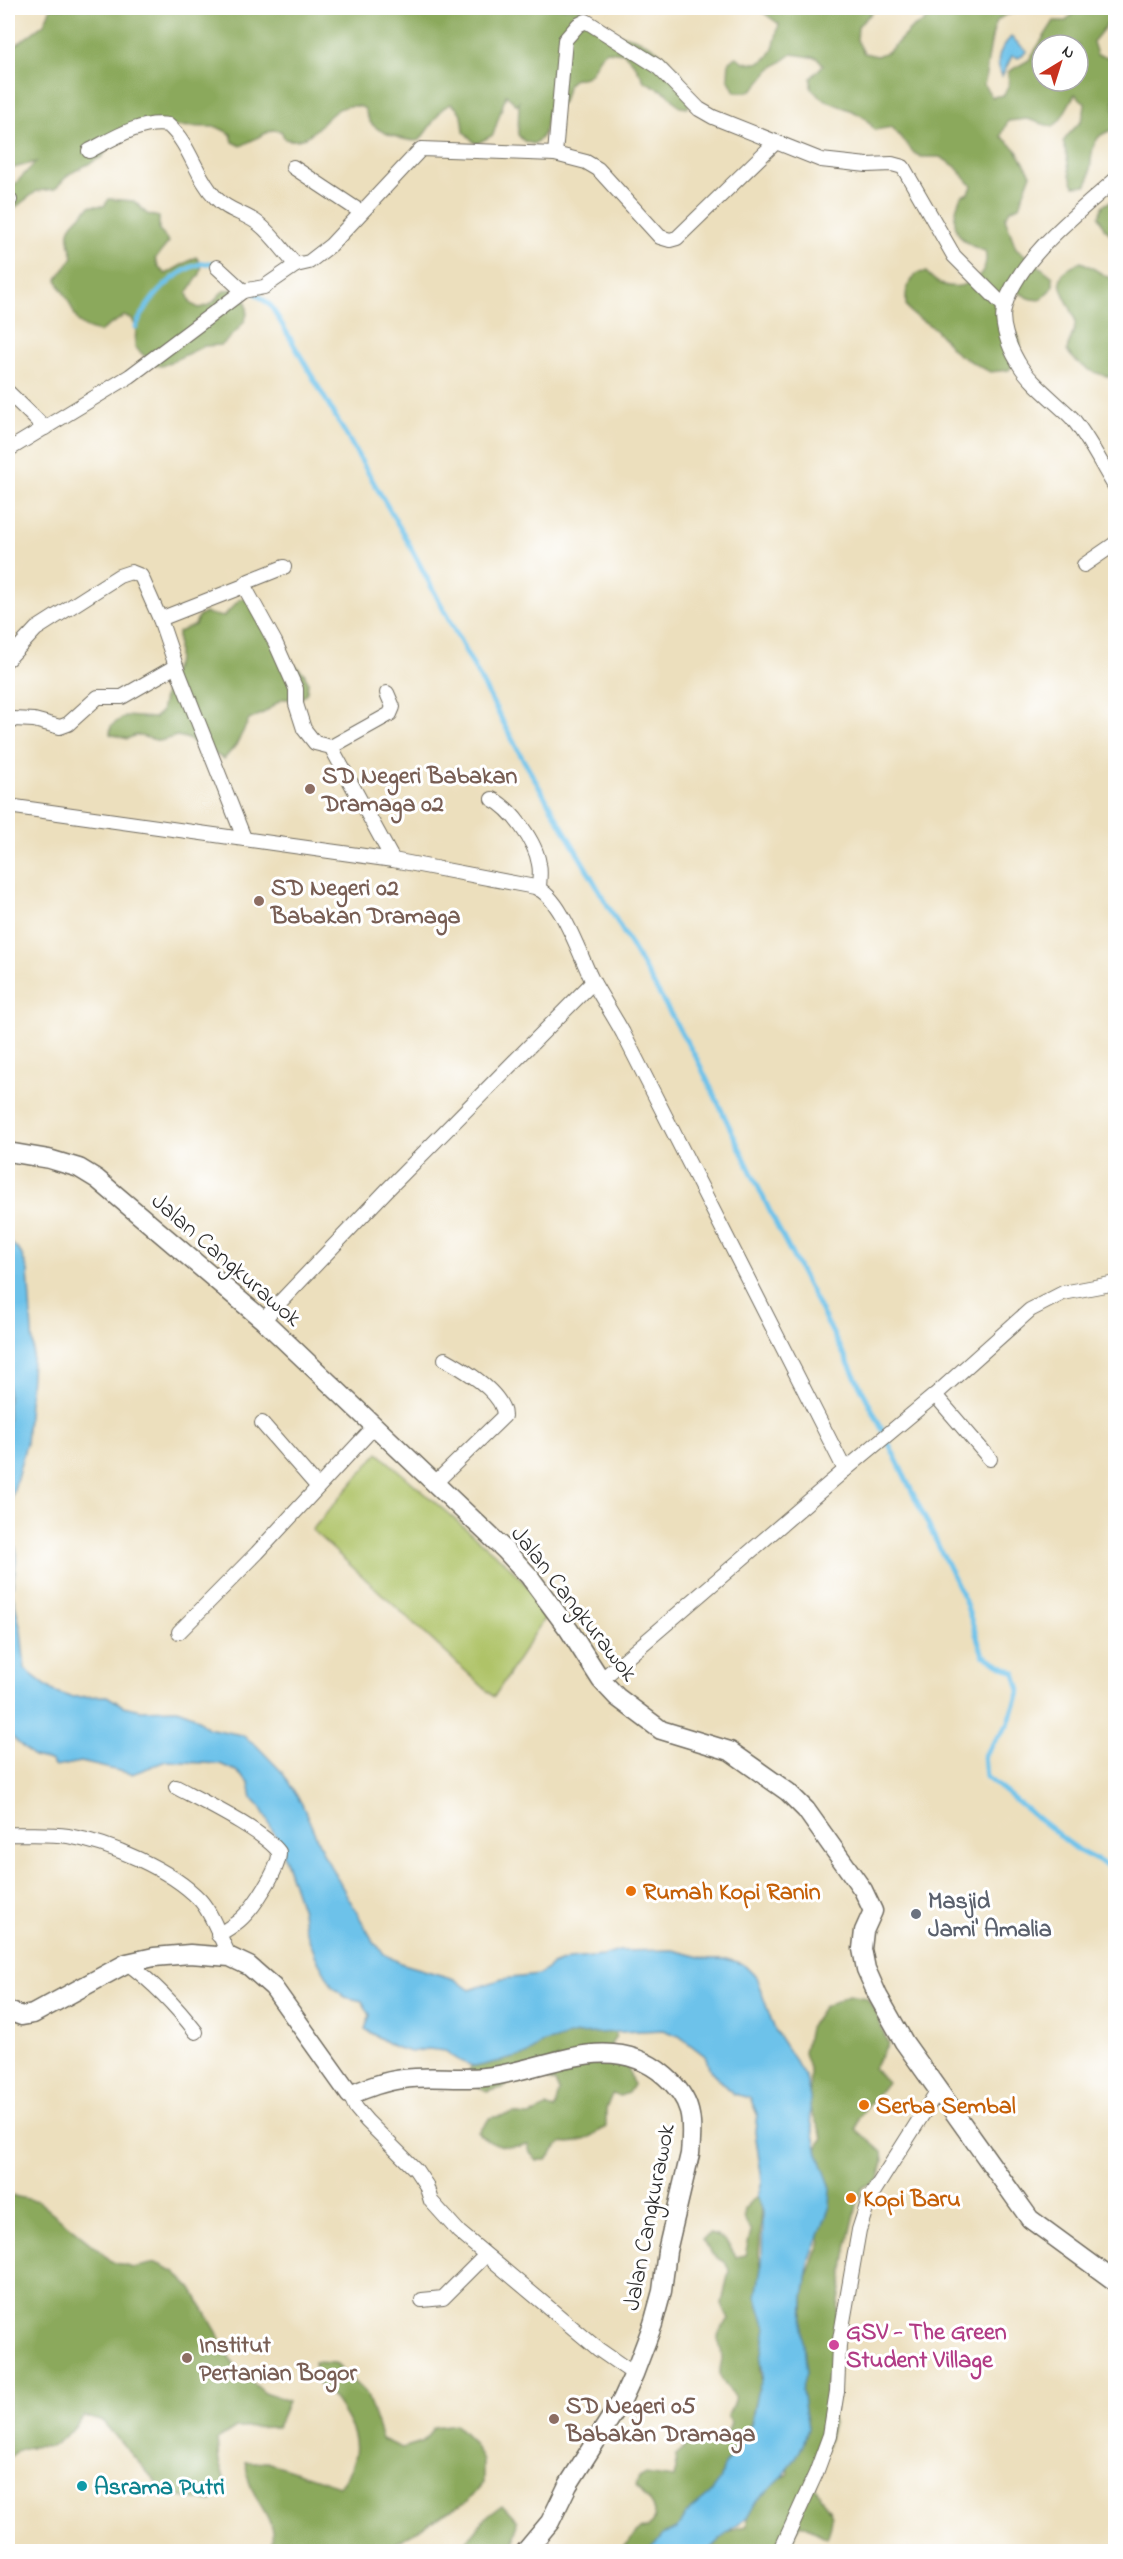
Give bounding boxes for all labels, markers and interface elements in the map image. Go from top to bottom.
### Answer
north arrow [1030,33,1090,93]
text: N [1056,40,1080,66]
place label: SD Negeri Babakan Dramaga 02 [321,760,518,824]
marker: SD Negeri Babakan Dramaga 02 [303,782,317,796]
place label: SD Negeri 02 Babakan Dramaga [270,872,460,936]
marker: SD Negeri 02 Babakan Dramaga [252,894,266,908]
street label: Jalan Cangkurawok [142,1185,309,1337]
street label: Jalan Cangkurawok [501,1519,645,1690]
place label: Rumah Kopi Ranin [643,1876,821,1911]
marker: Rumah Kopi Ranin [624,1884,638,1898]
place label: Masjid Jami' Amalia [928,1885,1052,1948]
marker: Masjid Jami' Amalia [909,1907,923,1921]
place label: Serba Sembal [876,2090,1016,2125]
marker: Serba Sembal [857,2098,871,2112]
street label: Jalan Cangkurawok [615,2121,686,2314]
place label: Kopi Baru [863,2183,961,2218]
marker: Kopi Baru [844,2191,858,2205]
place label: GSV - The Green Student Village [846,2316,1007,2380]
place label: Institut Pertanian Bogor [199,2329,358,2393]
marker: GSV - The Green Student Village [827,2338,841,2352]
marker: Institut Pertanian Bogor [180,2351,194,2365]
place label: SD Negeri 05 Babakan Dramaga [565,2390,755,2454]
marker: SD Negeri 05 Babakan Dramaga [547,2412,561,2426]
place label: Asrama Putri [94,2471,225,2506]
marker: Asrama Putri [75,2479,89,2493]

